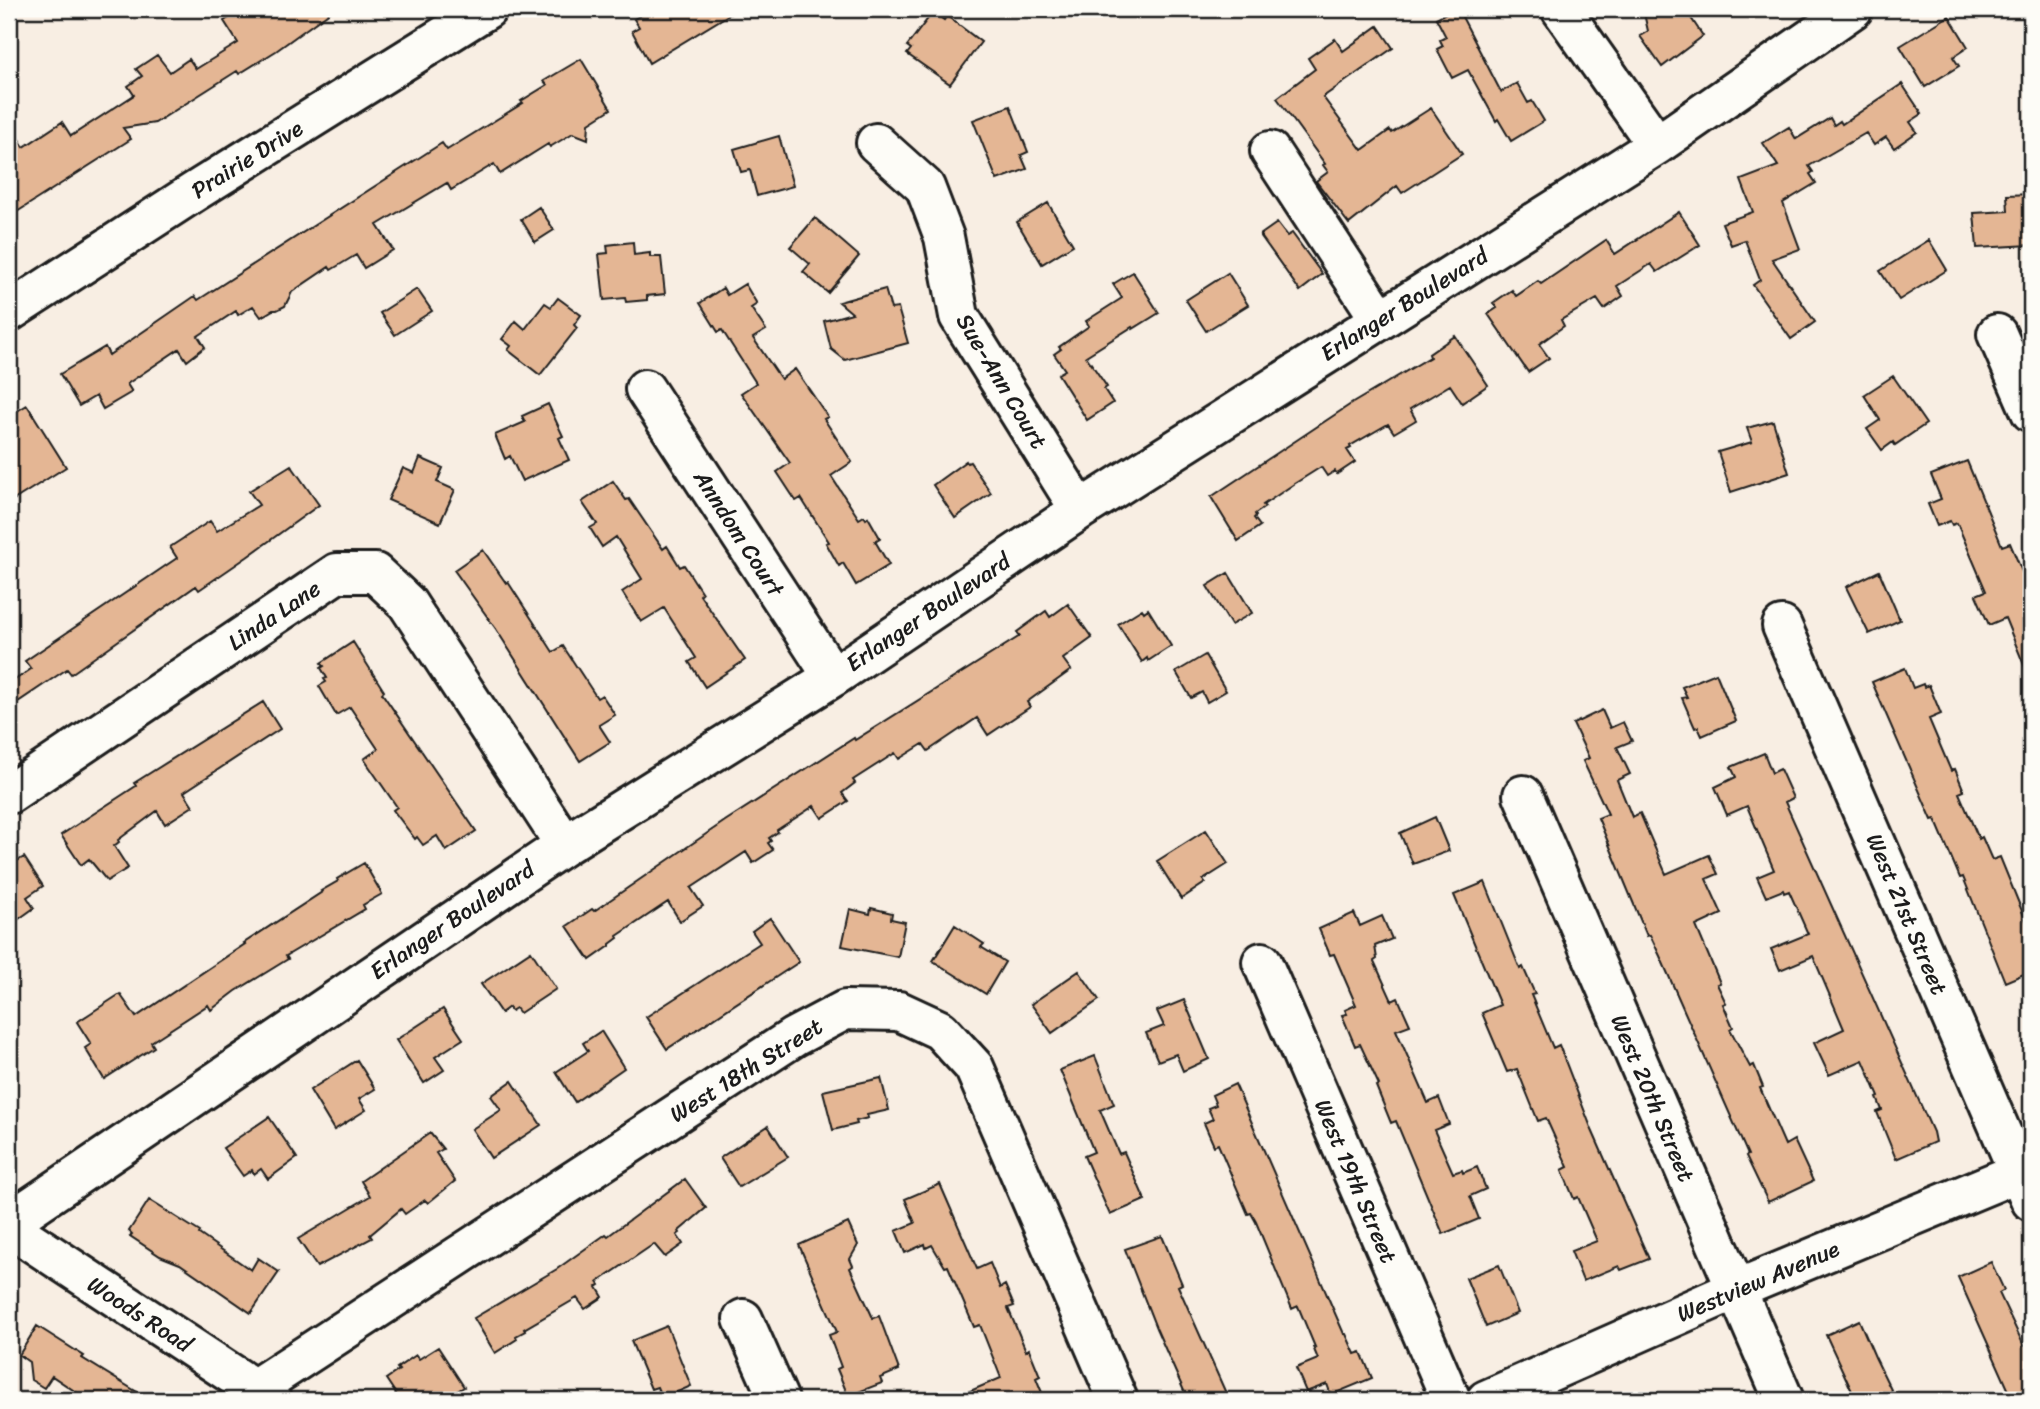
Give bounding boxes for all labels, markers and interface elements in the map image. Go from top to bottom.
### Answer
street label: Prairie Drive [183,109,312,210]
street label: Erlanger Boulevard [1312,235,1498,373]
street label: Sue-Ann Court [945,305,1059,457]
street label: Anndom Court [682,461,796,606]
street label: Erlanger Boulevard [837,541,1021,683]
street label: Linda Lane [219,569,330,662]
street label: West 21st Street [1854,827,1959,1002]
street label: Erlanger Boulevard [361,849,545,991]
street label: West 18th Street [661,1007,831,1134]
street label: West 20th Street [1599,1008,1706,1189]
street label: West 19th Street [1302,1093,1409,1270]
street label: Westview Avenue [1670,1229,1846,1334]
street label: Woods Road [79,1265,202,1365]

